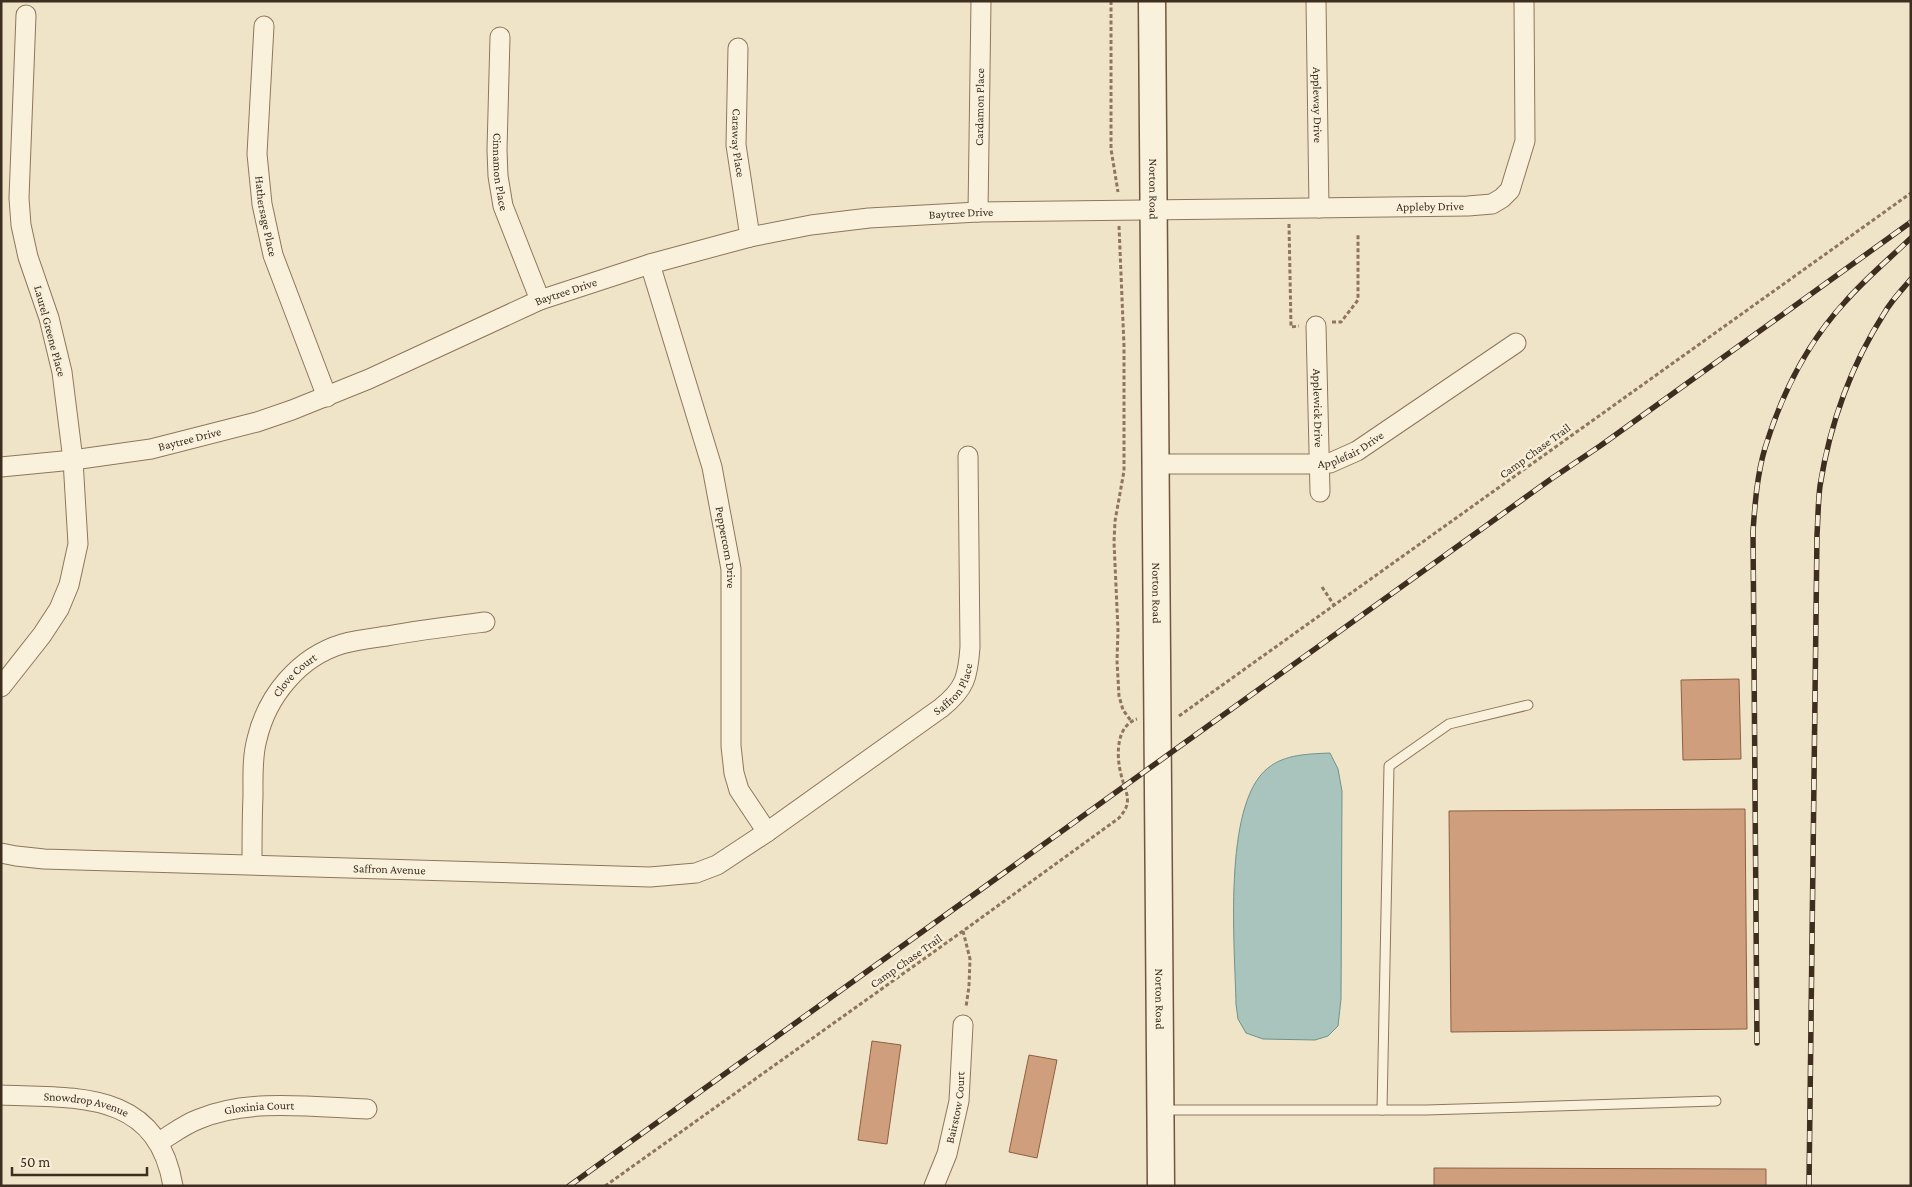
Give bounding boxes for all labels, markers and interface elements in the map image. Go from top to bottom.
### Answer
street label: Appleway Drive [1310,67,1325,143]
street label: Cardamon Place [972,68,987,146]
street label: Caraway Place [729,108,748,178]
street label: Cinnamon Place [490,133,511,213]
street label: Norton Road [1146,158,1161,220]
street label: Hathersage Place [252,175,280,258]
street label: Appleby Drive [1396,199,1464,214]
street label: Baytree Drive [928,205,993,222]
street label: Baytree Drive [532,275,599,309]
street label: Laurel Greene Place [31,284,69,378]
street label: Applewick Drive [1310,368,1326,448]
street label: Camp Chase Trail [1497,421,1573,481]
street label: Baytree Drive [157,424,223,454]
street label: Applefair Drive [1317,428,1386,471]
street label: Peppercorn Drive [712,505,738,588]
street label: Norton Road [1149,562,1164,624]
street label: Clove Court [270,650,320,700]
street label: Saffron Place [930,662,975,718]
street label: Saffron Avenue [353,861,426,877]
street label: Camp Chase Trail [867,931,945,991]
street label: Norton Road [1152,968,1167,1030]
street label: Bairstow Court [943,1070,968,1145]
street label: Snowdrop Avenue [43,1089,131,1120]
street label: Gloxinia Court [223,1098,295,1118]
scale bar [12,1144,148,1176]
text: 50 m [20,1154,50,1170]

